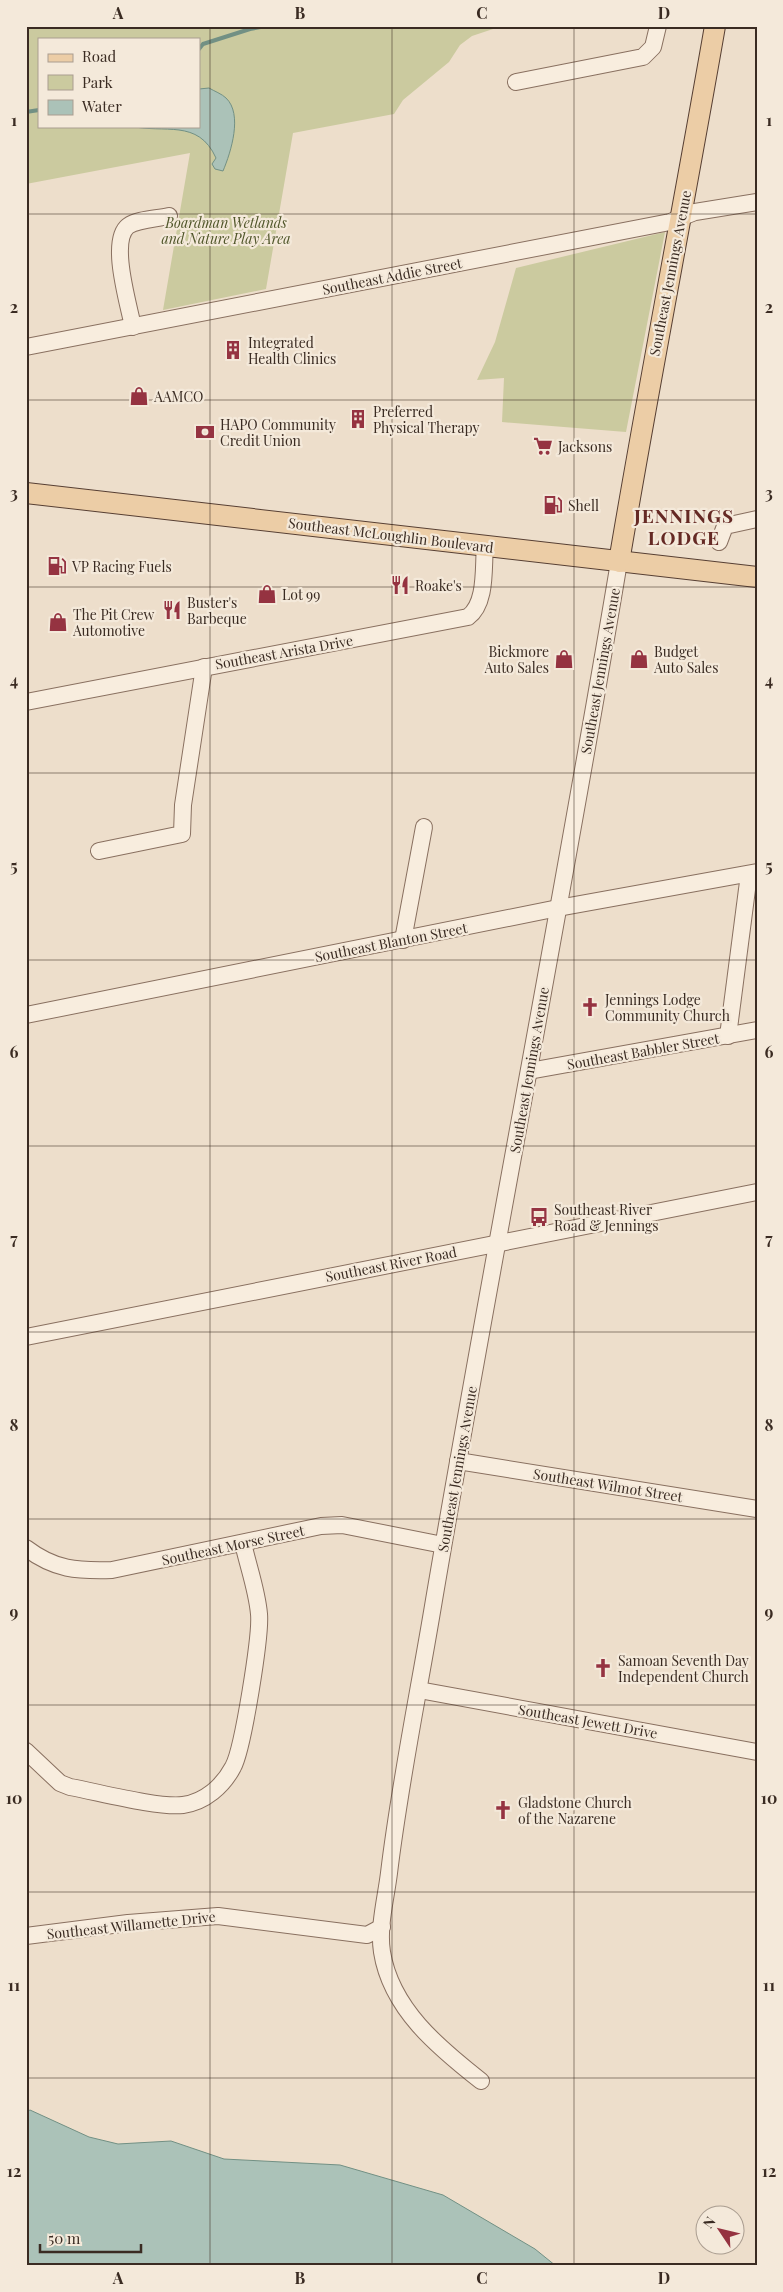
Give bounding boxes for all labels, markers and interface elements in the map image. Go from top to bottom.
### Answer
text: A [112,2,124,23]
text: B [295,2,306,23]
text: C [476,2,488,23]
text: D [658,2,670,23]
legend [38,38,200,128]
text: Road [82,46,116,66]
text: Park [82,72,114,92]
text: Water [81,96,122,116]
text: 1 [11,109,17,130]
text: 1 [766,109,772,130]
street label: Southeast Jennings Avenue [645,189,695,357]
park label: Boardman Wetlands and Nature Play Area [161,213,291,248]
street label: Southeast Addie Street [321,253,465,299]
text: 2 [10,296,18,317]
text: 2 [765,296,773,317]
place label: Integrated Health Clinics [248,333,336,368]
building icon: Integrated Health Clinics [222,339,244,361]
shop icon: AAMCO [128,385,150,407]
place label: AAMCO [153,387,203,406]
place label: Preferred Physical Therapy [373,402,480,437]
building icon: Preferred Physical Therapy [347,408,369,430]
place label: HAPO Community Credit Union [220,415,336,450]
bank icon: HAPO Community Credit Union [194,421,216,443]
supermarket icon: Jacksons [532,435,554,457]
place label: Jacksons [557,437,612,456]
text: 3 [10,482,18,503]
text: 3 [765,482,773,503]
fuel station icon: Shell [542,494,564,516]
place label: Shell [568,496,599,515]
district label: JENNINGS LODGE [633,502,734,550]
street label: Southeast McLoughlin Boulevard [287,513,495,557]
fuel station icon: VP Racing Fuels [46,555,68,577]
place label: VP Racing Fuels [71,557,172,576]
restaurant icon: Roake's [389,574,411,596]
place label: Roake's [415,576,462,595]
shop icon: Lot 99 [256,583,278,605]
place label: Lot 99 [282,585,320,604]
street label: Southeast Jennings Avenue [576,586,624,756]
place label: Buster's Barbeque [187,593,247,628]
restaurant icon: Buster's Barbeque [161,599,183,621]
place label: The Pit Crew Automotive [72,605,155,640]
shop icon: The Pit Crew Automotive [47,611,69,633]
street label: Southeast Arista Drive [214,631,354,673]
place label: Bickmore Auto Sales [484,642,549,677]
place label: Budget Auto Sales [653,642,718,677]
shop icon: Bickmore Auto Sales [553,648,575,670]
shop icon: Budget Auto Sales [628,648,650,670]
text: 4 [10,669,18,690]
text: 4 [765,669,773,690]
text: 5 [10,855,18,876]
text: 5 [765,855,773,876]
street label: Southeast Blanton Street [313,918,470,966]
street label: Southeast Jennings Avenue [505,985,553,1155]
place label: Jennings Lodge Community Church [604,990,731,1025]
church icon: Jennings Lodge Community Church [579,996,601,1018]
street label: Southeast Babbler Street [565,1028,722,1074]
text: 6 [10,1041,19,1062]
text: 6 [765,1041,774,1062]
place label: Southeast River Road & Jennings [554,1200,659,1235]
bus stop icon: Southeast River Road & Jennings [528,1206,550,1228]
text: 7 [10,1228,18,1249]
text: 7 [765,1228,773,1249]
street label: Southeast River Road [324,1242,458,1286]
street label: Southeast Jennings Avenue [433,1384,481,1554]
text: 8 [10,1414,19,1435]
text: 8 [765,1414,774,1435]
street label: Southeast Wilmot Street [532,1464,685,1506]
street label: Southeast Morse Street [160,1520,307,1569]
text: 9 [10,1601,19,1622]
text: 9 [765,1601,774,1622]
place label: Samoan Seventh Day Independent Church [618,1651,749,1686]
church icon: Samoan Seventh Day Independent Church [592,1657,614,1679]
street label: Southeast Jewett Drive [517,1699,659,1743]
text: 10 [6,1787,22,1808]
text: 10 [761,1787,777,1808]
place label: Gladstone Church of the Nazarene [518,1793,632,1828]
church icon: Gladstone Church of the Nazarene [492,1799,514,1821]
street label: Southeast Willamette Drive [46,1907,216,1943]
text: 11 [8,1974,20,1995]
text: 11 [763,1974,775,1995]
text: 12 [7,2160,21,2181]
text: 12 [762,2160,776,2181]
north arrow [696,2204,746,2254]
text: N [698,2213,720,2232]
scale bar [40,2222,141,2254]
text: 50 m [48,2228,81,2248]
text: A [112,2267,124,2288]
text: B [295,2267,306,2288]
text: C [476,2267,488,2288]
text: D [658,2267,670,2288]

